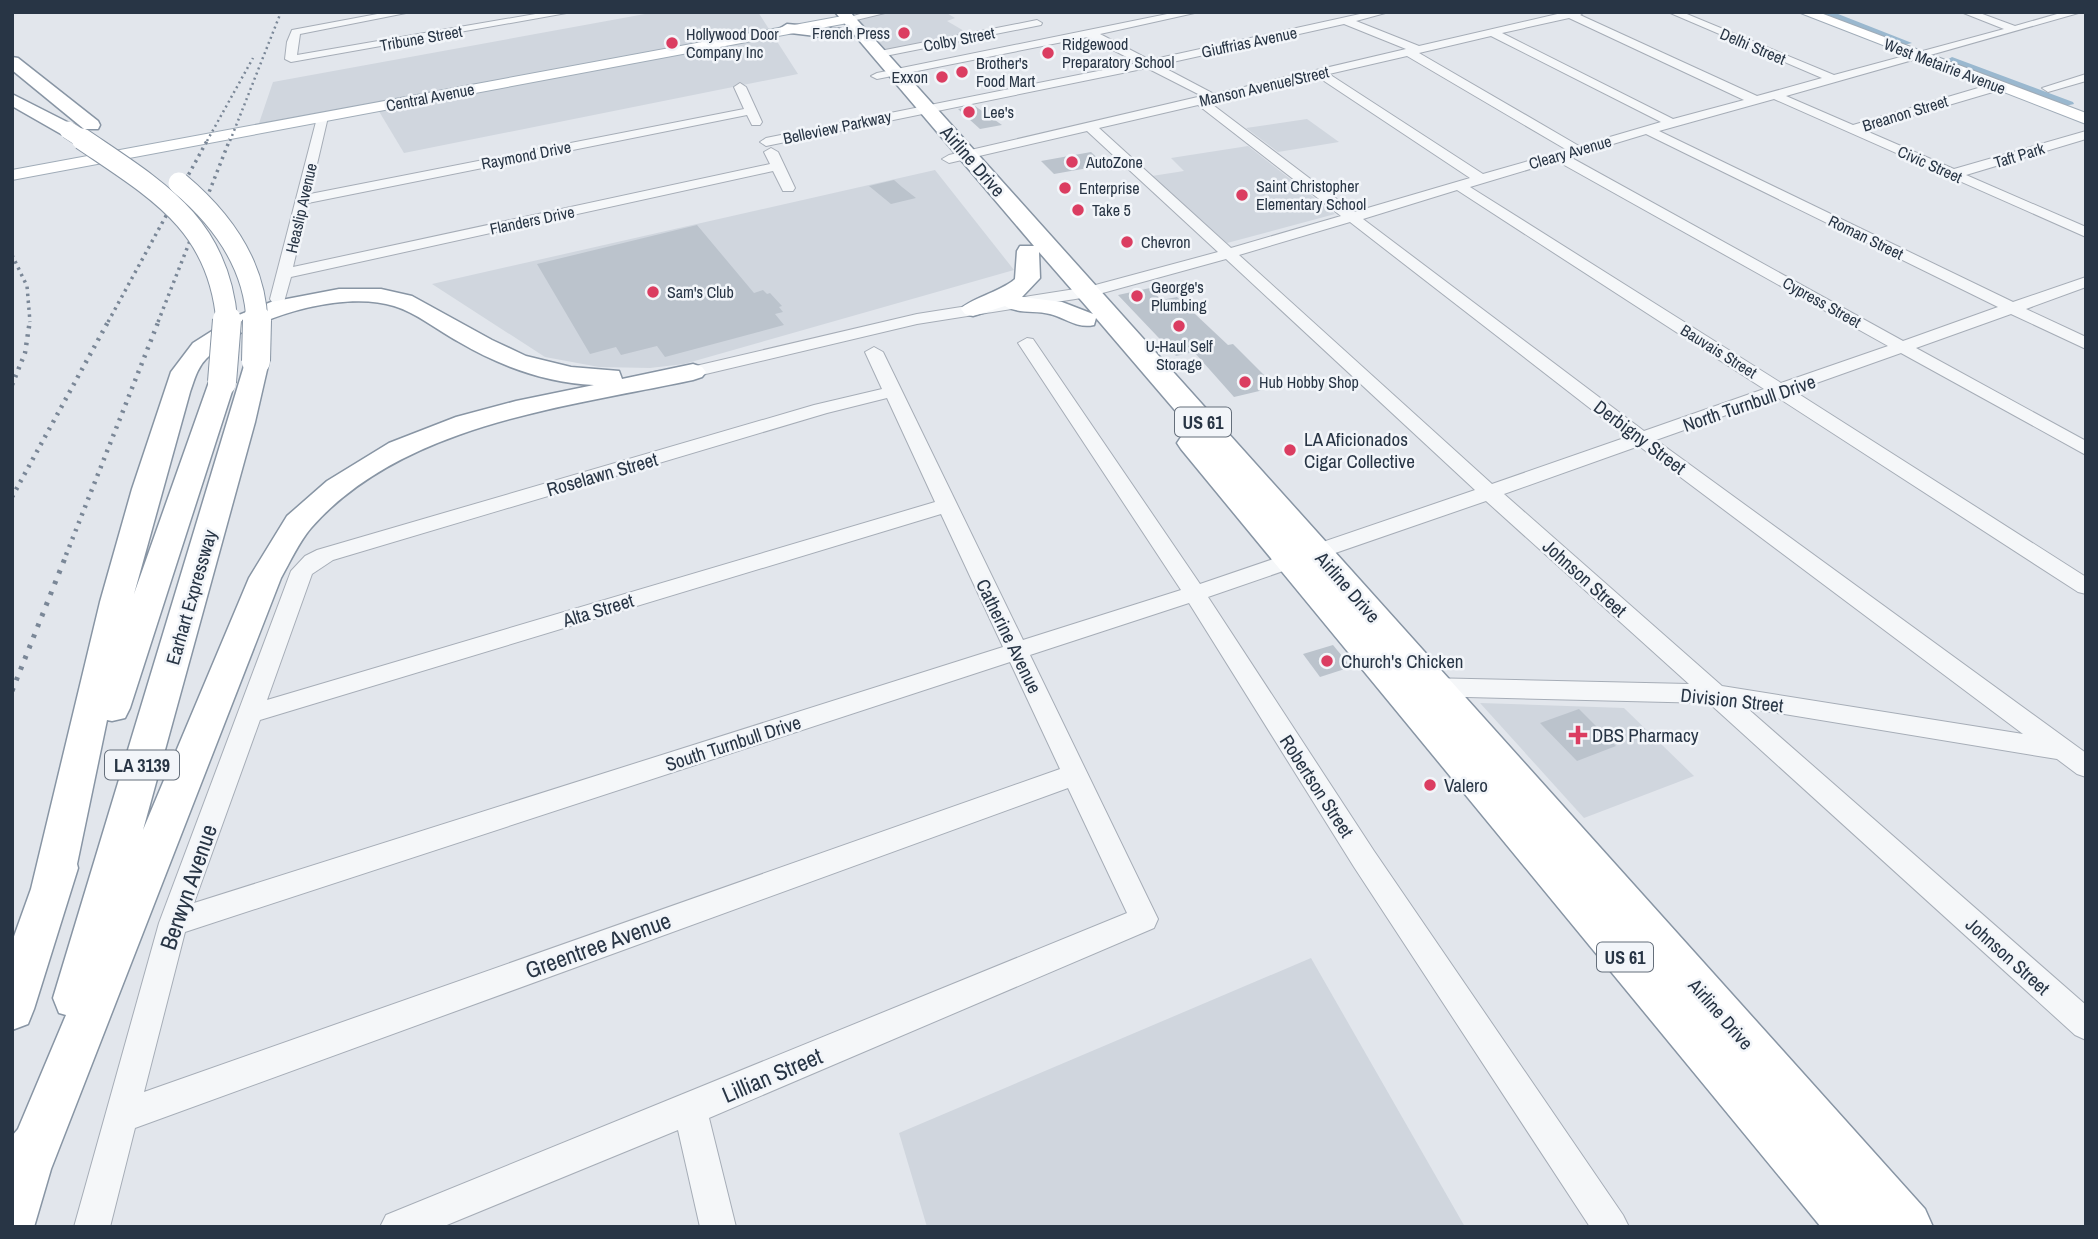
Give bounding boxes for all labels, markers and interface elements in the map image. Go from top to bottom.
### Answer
street label: Tribune Street [378,20,464,56]
street label: Colby Street [921,21,997,57]
street label: Giuffrias Avenue [1199,21,1299,63]
place label: French Press [812,22,890,44]
street label: Delhi Street [1717,22,1790,70]
place label: Hollywood Door Company Inc [686,23,779,63]
marker: French Press [896,25,912,41]
place label: Ridgewood Preparatory School [1062,33,1174,73]
street label: West Metairie Avenue [1881,33,2009,99]
marker: Hollywood Door Company Inc [664,35,680,51]
marker: Ridgewood Preparatory School [1040,45,1056,61]
place label: Brother's Food Mart [976,52,1036,92]
street label: Manson Avenue/Street [1197,60,1331,112]
marker: Brother's Food Mart [954,64,970,80]
place label: Exxon [892,66,928,88]
marker: Exxon [934,69,950,85]
street label: Central Avenue [384,78,476,116]
street label: Breanon Street [1860,89,1951,136]
place label: Lee's [983,101,1014,123]
marker: Lee's [961,104,977,120]
street label: Belleview Parkway [781,105,894,149]
street label: Airline Drive [934,119,1011,202]
street label: Cleary Avenue [1526,130,1614,174]
street label: Raymond Drive [479,136,573,174]
street label: Taft Park [1991,137,2048,173]
street label: Civic Street [1894,140,1966,188]
place label: AutoZone [1085,151,1143,173]
marker: AutoZone [1064,154,1080,170]
street label: Heaslip Avenue [280,161,322,255]
place label: Saint Christopher Elementary School [1256,175,1366,215]
place label: Enterprise [1079,177,1140,199]
marker: Enterprise [1057,180,1073,196]
marker: Saint Christopher Elementary School [1234,187,1250,203]
place label: Take 5 [1092,199,1131,221]
street label: Flanders Drive [488,200,576,240]
marker: Take 5 [1070,202,1086,218]
street label: Roman Street [1825,209,1908,265]
place label: Chevron [1141,231,1191,253]
marker: Chevron [1119,234,1135,250]
street label: Cypress Street [1779,271,1866,333]
place label: George's Plumbing [1151,276,1207,316]
place label: Sam's Club [667,281,734,303]
marker: Sam's Club [645,284,661,300]
marker: George's Plumbing [1129,288,1145,304]
marker: U-Haul Self Storage [1171,318,1187,334]
street label: Bauvais Street [1677,319,1762,383]
place label: U-Haul Self Storage [1145,335,1213,375]
street label: North Turnbull Drive [1679,368,1819,438]
place label: Hub Hobby Shop [1259,371,1359,393]
marker: Hub Hobby Shop [1237,374,1253,390]
street label: Derbigny Street [1589,394,1692,481]
road number: US 61 [1175,408,1231,436]
place label: LA Aficionados Cigar Collective [1304,426,1415,474]
marker: LA Aficionados Cigar Collective [1282,442,1298,458]
street label: Roselawn Street [543,446,661,502]
street label: Earhart Expressway [159,526,223,668]
street label: Johnson Street [1537,533,1633,623]
street label: Airline Drive [1309,545,1386,628]
street label: Catherine Avenue [970,574,1048,698]
street label: Alta Street [558,587,637,633]
place label: Church's Chicken [1341,648,1463,674]
marker: Church's Chicken [1319,653,1335,669]
street label: Division Street [1679,682,1785,718]
street label: South Turnbull Drive [662,709,804,777]
place label: DBS Pharmacy [1592,722,1699,748]
marker: DBS Pharmacy [1570,727,1586,743]
street label: Robertson Street [1274,730,1360,843]
road number: LA 3139 [105,750,179,780]
place label: Valero [1444,772,1488,798]
marker: Valero [1422,777,1438,793]
street label: Berwyn Avenue [152,820,224,954]
street label: Greentree Avenue [521,904,675,986]
street label: Johnson Street [1960,911,2056,1001]
road number: US 61 [1597,942,1653,972]
street label: Airline Drive [1682,972,1759,1055]
street label: Lillian Street [717,1040,827,1110]

